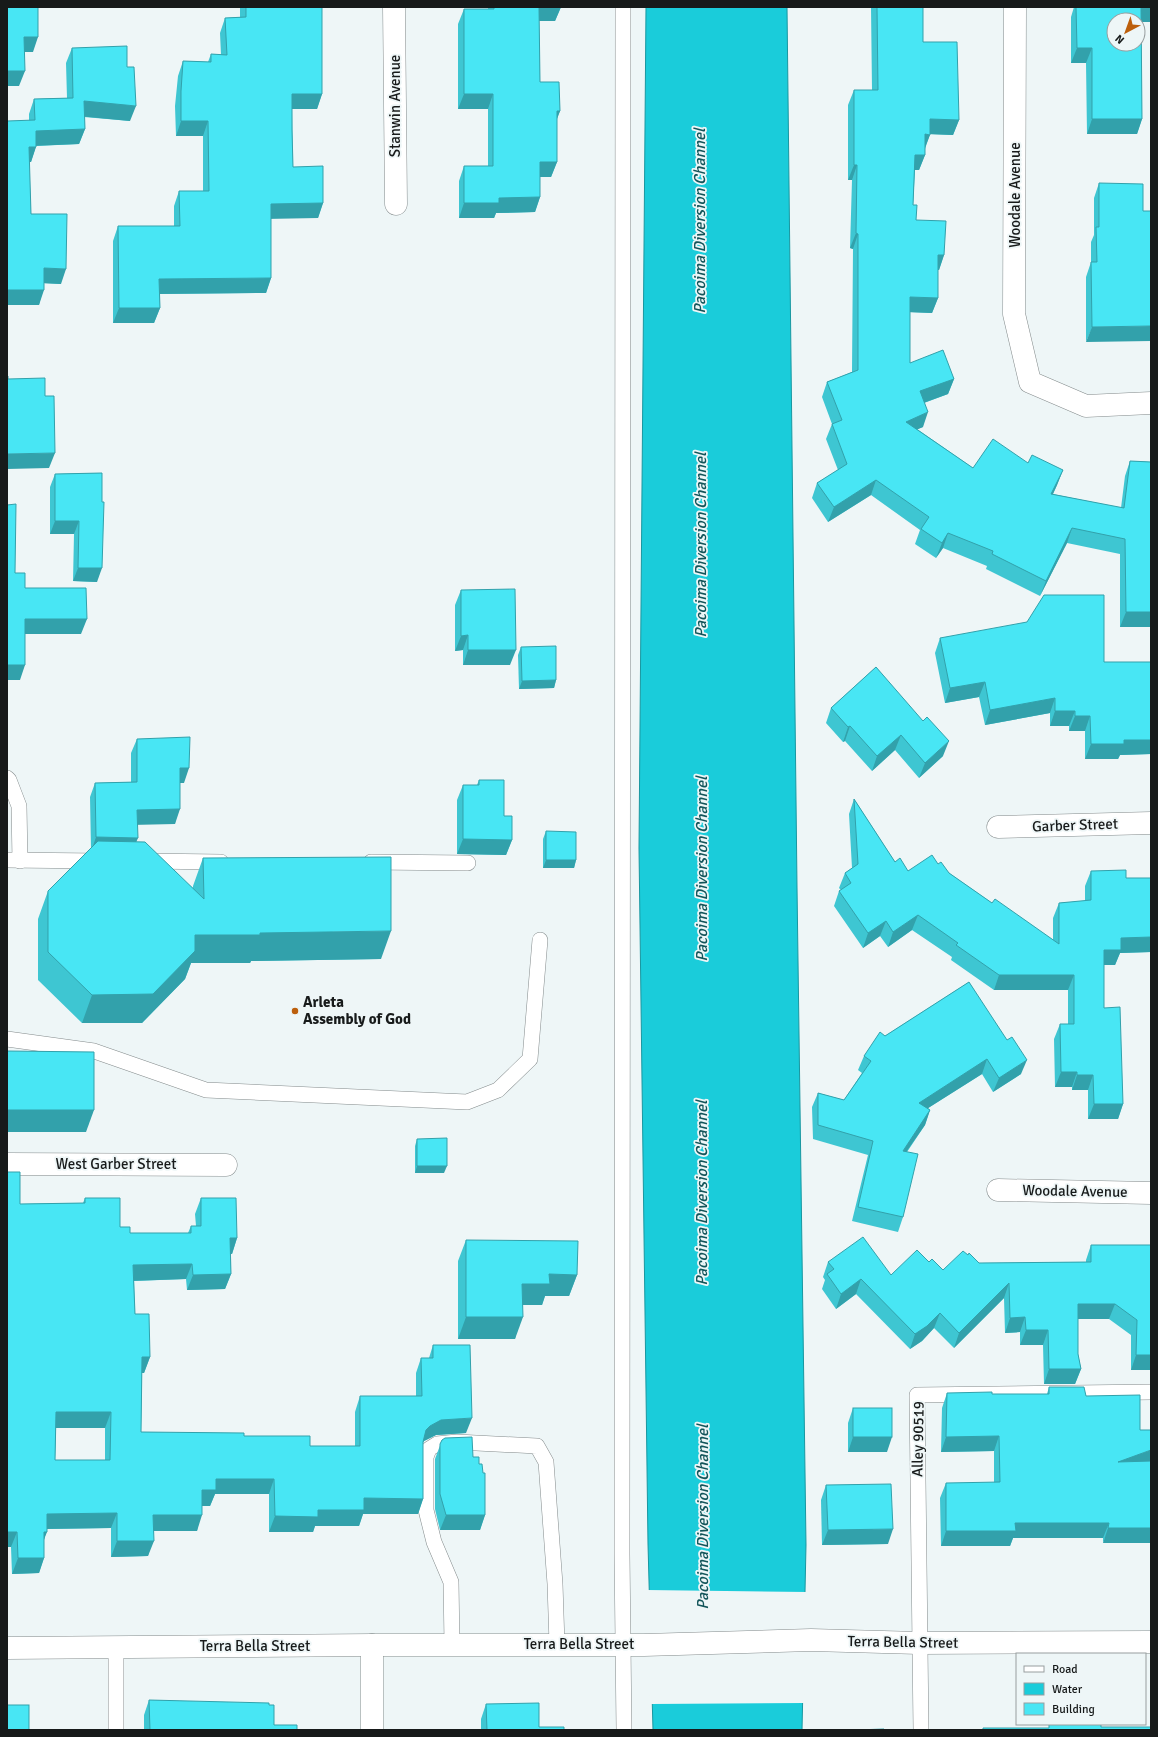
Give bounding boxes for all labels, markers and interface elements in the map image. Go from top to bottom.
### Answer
north arrow [1106,12,1146,52]
text: N [1113,32,1127,47]
street label: Stanwin Avenue [386,55,404,157]
water label: Pacoima Diversion Channel [690,127,710,314]
street label: Woodale Avenue [1006,142,1024,248]
water label: Pacoima Diversion Channel [691,451,711,638]
water label: Pacoima Diversion Channel [692,775,712,962]
street label: Garber Street [1032,815,1118,835]
place label: Arleta Assembly of God [303,993,411,1028]
marker: Arleta Assembly of God [290,1006,300,1016]
water label: Pacoima Diversion Channel [692,1099,712,1286]
street label: West Garber Street [56,1155,176,1173]
street label: Woodale Avenue [1022,1181,1128,1201]
street label: Alley 90519 [908,1401,928,1477]
water label: Pacoima Diversion Channel [693,1423,713,1610]
street label: Terra Bella Street [847,1632,959,1652]
street label: Terra Bella Street [524,1635,634,1653]
street label: Terra Bella Street [200,1637,310,1655]
legend [1016,1653,1146,1725]
text: Road [1052,1662,1078,1677]
text: Water [1052,1682,1083,1697]
text: Building [1052,1702,1095,1717]

